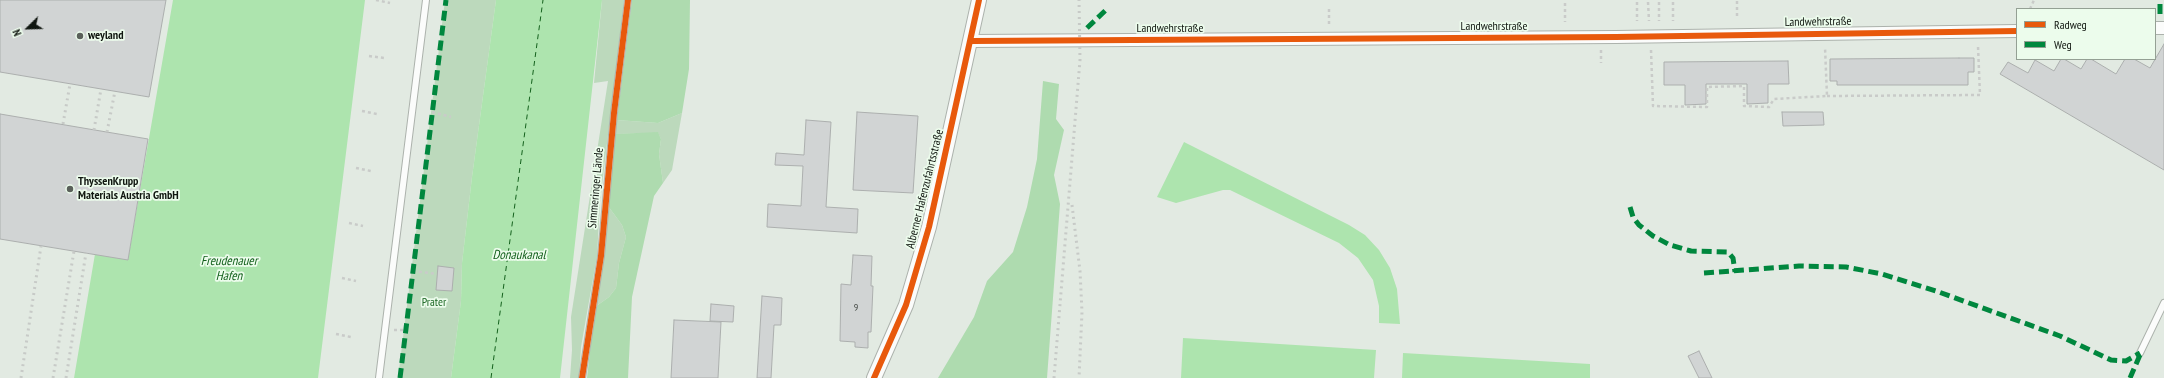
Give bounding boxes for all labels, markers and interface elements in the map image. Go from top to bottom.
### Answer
north arrow [8,8,48,48]
legend [2016,8,2156,60]
street label: Landwehrstraße [1784,14,1852,30]
text: Radweg [2054,17,2087,32]
street label: Landwehrstraße [1461,20,1527,34]
street label: Landwehrstraße [1137,22,1203,36]
text: N [9,27,25,38]
place label: weyland [88,29,123,43]
marker: weyland [75,31,85,41]
text: Weg [2054,37,2072,52]
street label: Alberner Hafenzufahrtsstraße [903,128,947,250]
street label: Simmeringer Lände [585,147,607,229]
place label: ThyssenKrupp Materials Austria GmbH [78,175,179,203]
marker: ThyssenKrupp Materials Austria GmbH [65,184,75,194]
water label: Donaukanal [492,247,546,263]
water label: Freudenauer Hafen [201,253,257,284]
park label: Prater [422,296,446,310]
house number: 9 [854,302,858,314]

